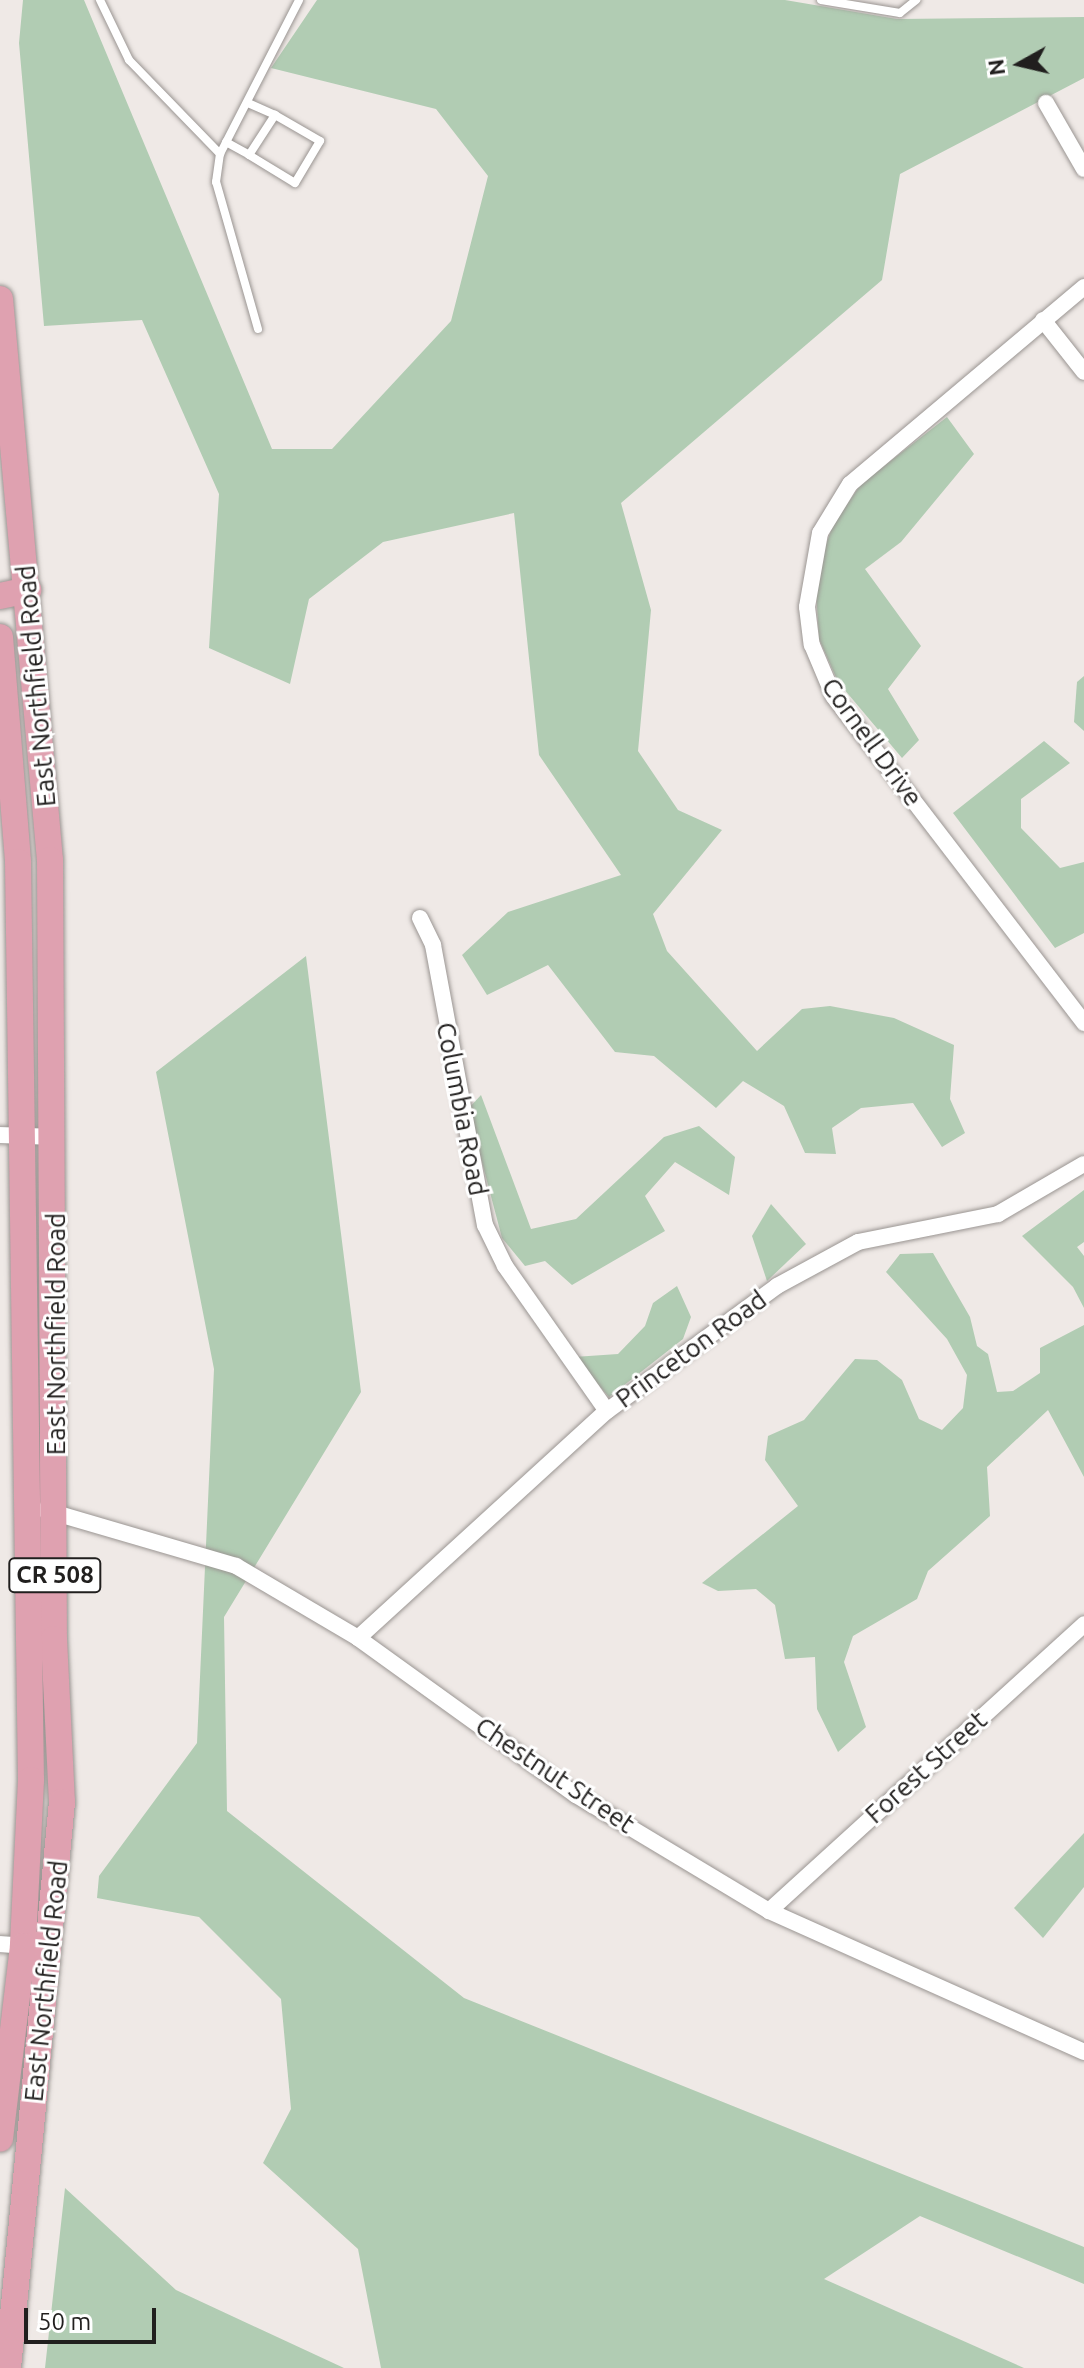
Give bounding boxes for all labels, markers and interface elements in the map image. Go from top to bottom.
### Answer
north arrow [980,24,1060,104]
text: N [982,58,1009,77]
street label: East Northfield Road [10,564,62,808]
street label: Cornell Drive [815,672,929,812]
street label: Columbia Road [430,1020,494,1198]
street label: East Northfield Road [40,1213,72,1455]
street label: Princeton Road [609,1284,773,1414]
road number: CR 508 [7,1555,103,1595]
street label: Forest Street [859,1704,993,1830]
street label: Chestnut Street [470,1710,640,1840]
street label: East Northfield Road [18,1859,74,2103]
scale bar [28,2292,160,2342]
text: 50 m [38,2308,91,2335]

